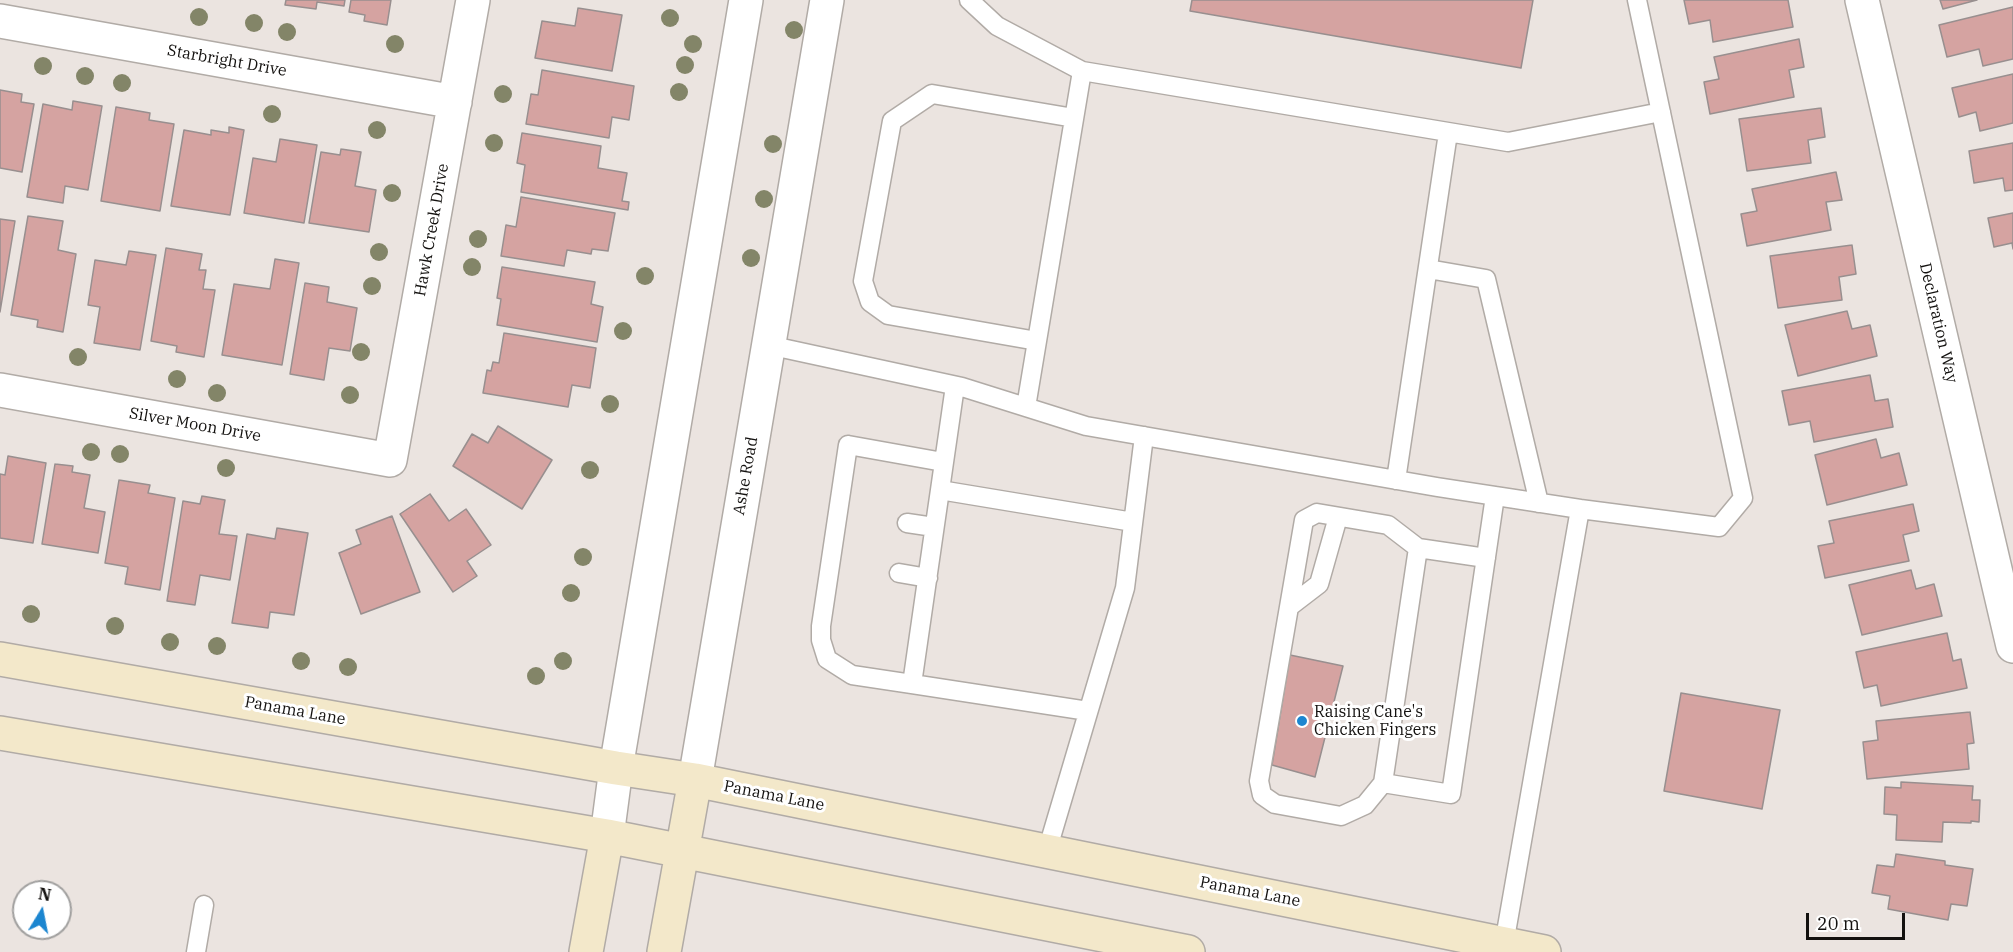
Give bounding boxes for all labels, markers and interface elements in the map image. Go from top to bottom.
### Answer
street label: Starbright Drive [166,41,288,81]
street label: Hawk Creek Drive [411,162,453,298]
street label: Declaration Way [1915,261,1961,385]
street label: Silver Moon Drive [128,404,262,446]
street label: Ashe Road [730,435,762,517]
street label: Panama Lane [243,693,347,729]
place label: Raising Cane's Chicken Fingers [1314,702,1436,740]
marker: Raising Cane's Chicken Fingers [1295,714,1309,728]
street label: Panama Lane [722,777,826,815]
street label: Panama Lane [1198,873,1302,911]
north arrow [12,880,72,940]
text: N [37,883,53,905]
scale bar [1809,901,1908,939]
text: 20 m [1817,912,1860,935]

